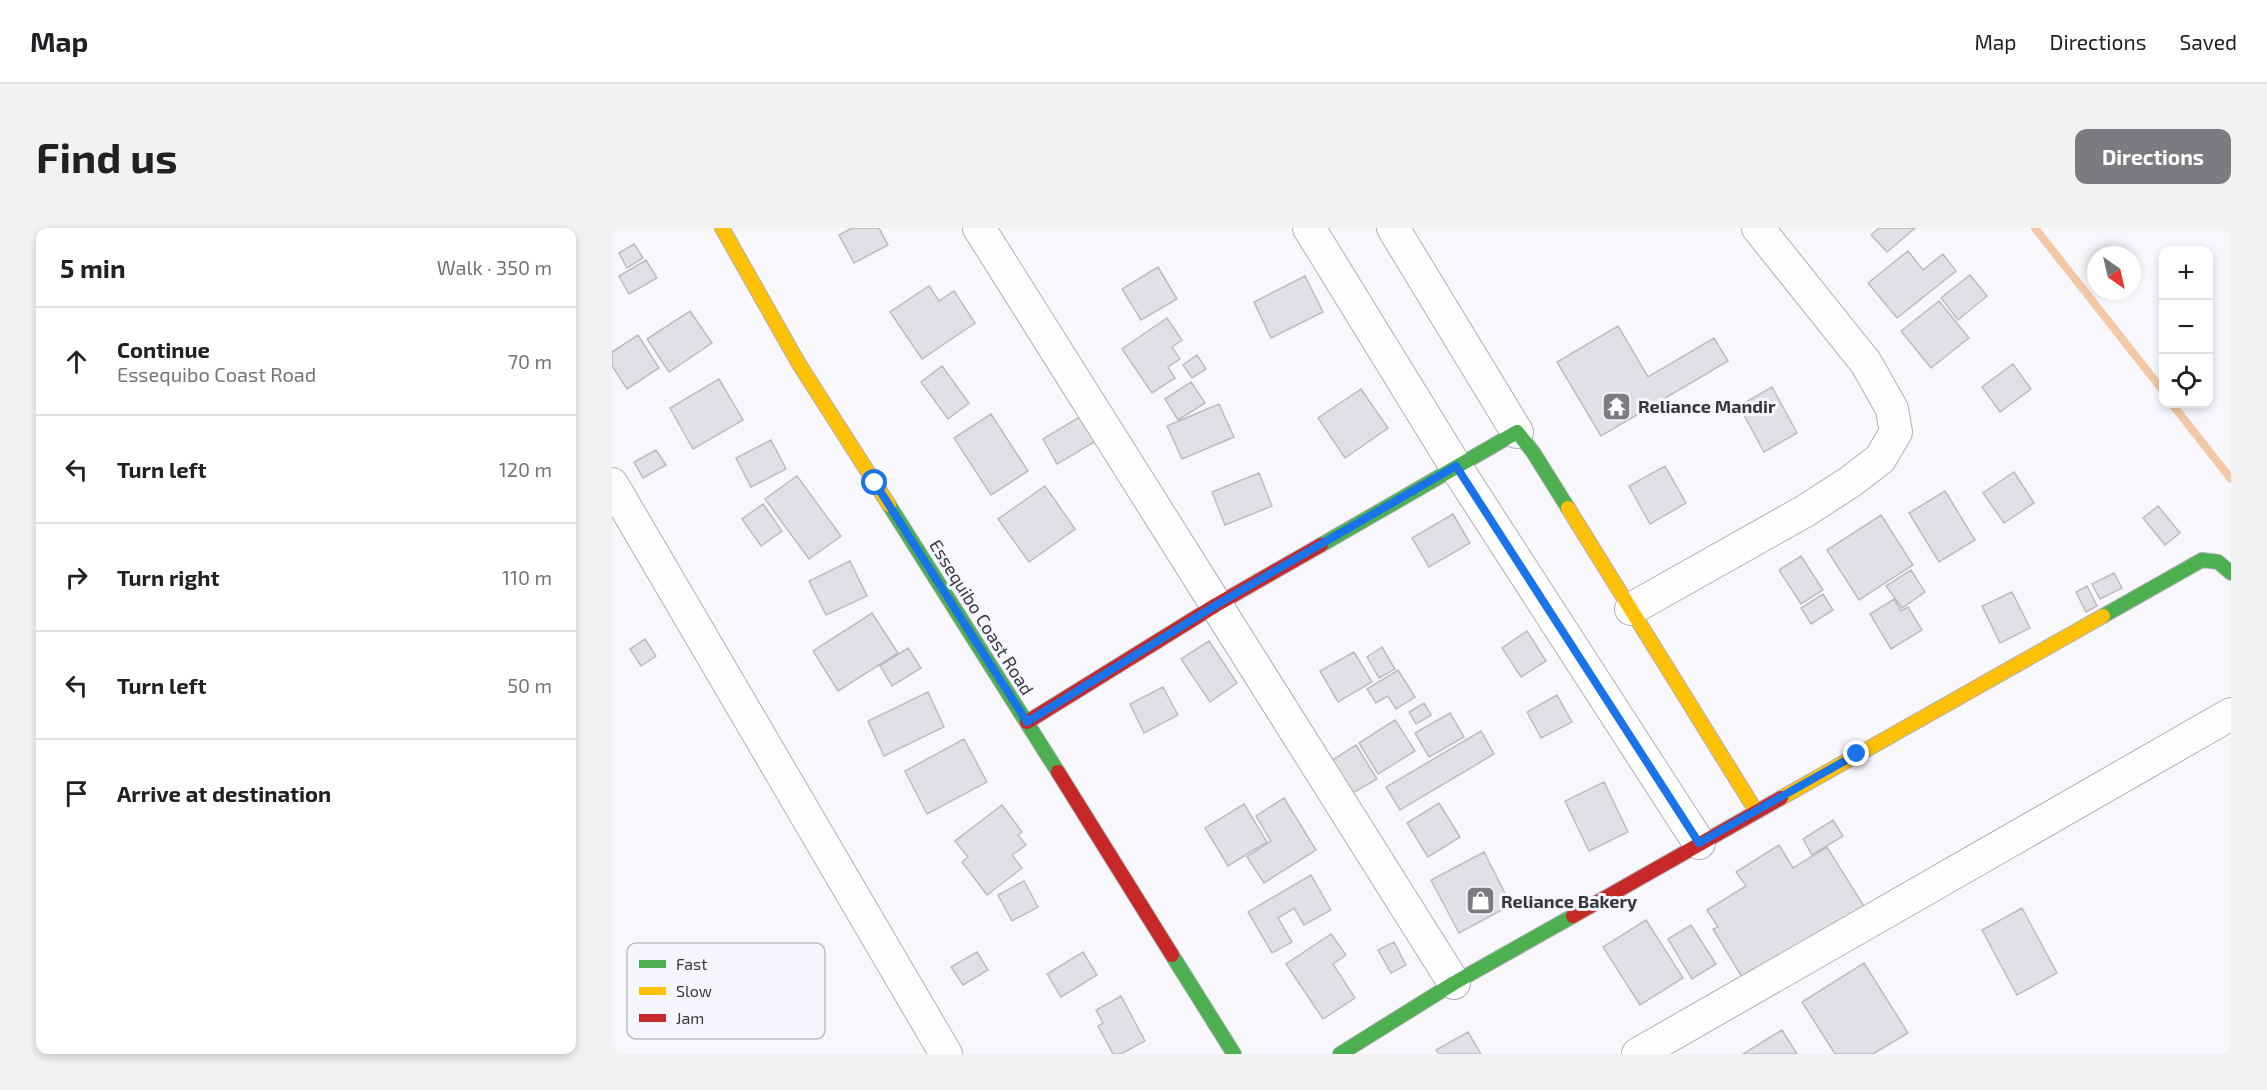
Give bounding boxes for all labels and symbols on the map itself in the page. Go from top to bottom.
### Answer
north arrow [2087,246,2141,300]
temple icon: Reliance Mandir [1601,390,1633,422]
place label: Reliance Mandir [1638,395,1776,417]
route start [861,469,887,495]
street label: Essequibo Coast Road [925,535,1039,699]
route end [1843,740,1869,766]
shop icon: Reliance Bakery [1464,885,1496,917]
place label: Reliance Bakery [1501,890,1638,912]
legend [627,943,825,1039]
text: Fast [676,954,707,973]
text: Slow [676,981,712,1000]
text: Jam [676,1008,704,1027]

